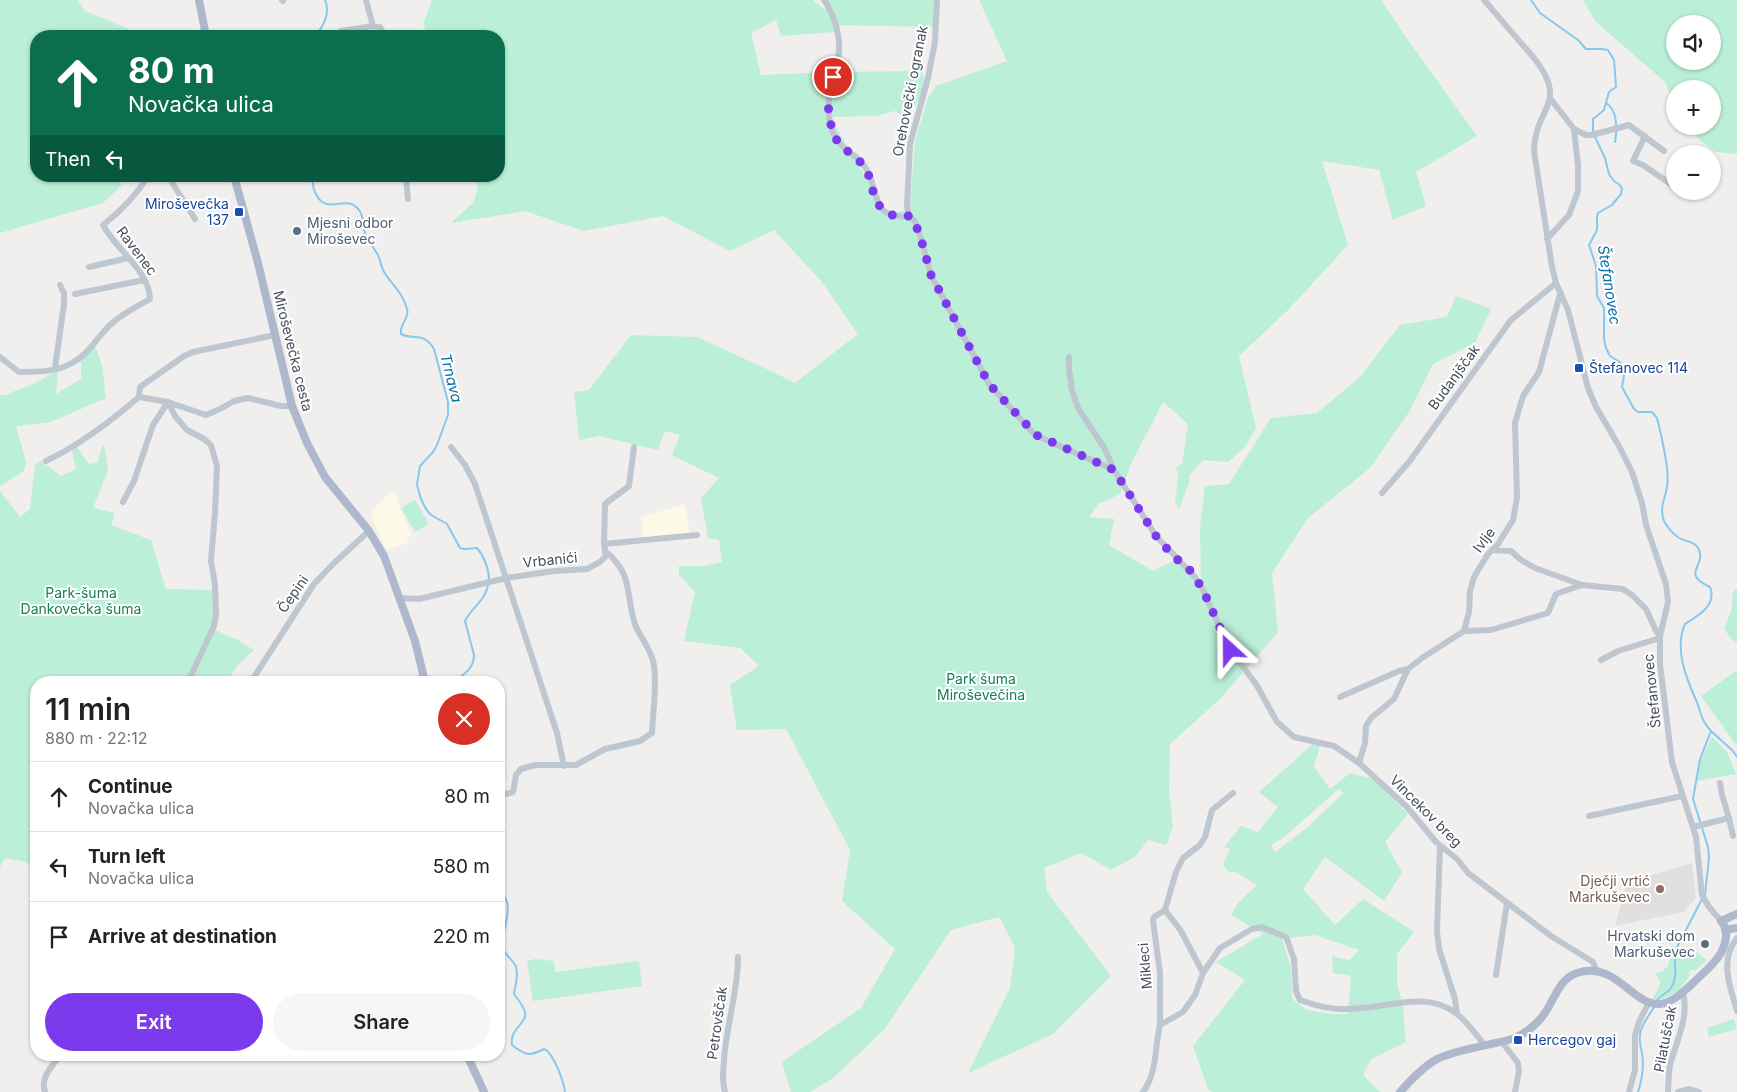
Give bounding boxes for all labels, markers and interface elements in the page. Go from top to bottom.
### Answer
map controls [1666,15,1721,200]
button: sound [1666,15,1721,70]
street label: Orehovečki ogranak [888,24,931,158]
text: 80 m [128,49,215,91]
icon: ahead [45,50,110,115]
pin [812,56,854,98]
icon: arrive [819,63,847,91]
button: + [1666,80,1721,135]
text: Novačka ulica [128,91,274,117]
icon: left [101,145,129,173]
button: − [1666,145,1721,200]
text: Then [45,148,91,171]
place label: Miroševečka 137 [145,195,229,228]
marker: Miroševečka 137 [233,206,245,218]
place label: Mjesni odbor Miroševec [307,214,393,247]
street label: Ravenec [114,223,161,278]
marker: Mjesni odbor Miroševec [291,225,303,237]
water label: Štefanovec [1594,244,1625,326]
street label: Miroševečka cesta [270,289,317,413]
street label: Budanjščak [1424,340,1483,413]
water label: Trnava [436,351,467,404]
place label: Štefanovec 114 [1589,359,1688,376]
marker: Štefanovec 114 [1573,362,1585,374]
street label: Ivlje [1469,524,1498,555]
street label: Vrbanići [522,548,578,571]
street label: Čepini [274,572,312,616]
park label: Park-šuma Dankovečka šuma [21,584,141,617]
position arrow [1203,623,1255,675]
street label: Štefanovec [1639,653,1664,729]
park label: Park šuma Miroševečina [937,670,1025,703]
text: 11 min [45,691,131,727]
button: close [438,693,490,745]
text: 880 m · 22:12 [45,728,147,748]
street label: Vincekov breg [1387,771,1466,850]
text: Continue [88,775,173,798]
icon: ahead [45,783,73,811]
text: 80 m [444,785,490,808]
text: Novačka ulica [88,798,194,818]
text: Turn left [88,845,166,868]
icon: left [45,853,73,881]
text: 580 m [433,855,490,878]
text: Novačka ulica [88,868,194,888]
place label: Dječji vrtić Markuševec [1569,872,1650,905]
marker: Dječji vrtić Markuševec [1654,883,1666,895]
icon: arrive [45,923,73,951]
text: Arrive at destination [88,925,277,948]
text: 220 m [433,925,490,948]
place label: Hrvatski dom Markuševec [1607,927,1695,960]
marker: Hrvatski dom Markuševec [1699,938,1711,950]
street label: Mikleci [1134,942,1155,990]
street label: Petrovščak [703,985,730,1061]
button: Exit [45,993,263,1051]
button: Share [273,993,490,1051]
street label: Pilatuščak [1650,1004,1679,1074]
place label: Hercegov gaj [1528,1031,1616,1048]
marker: Hercegov gaj [1512,1034,1524,1046]

